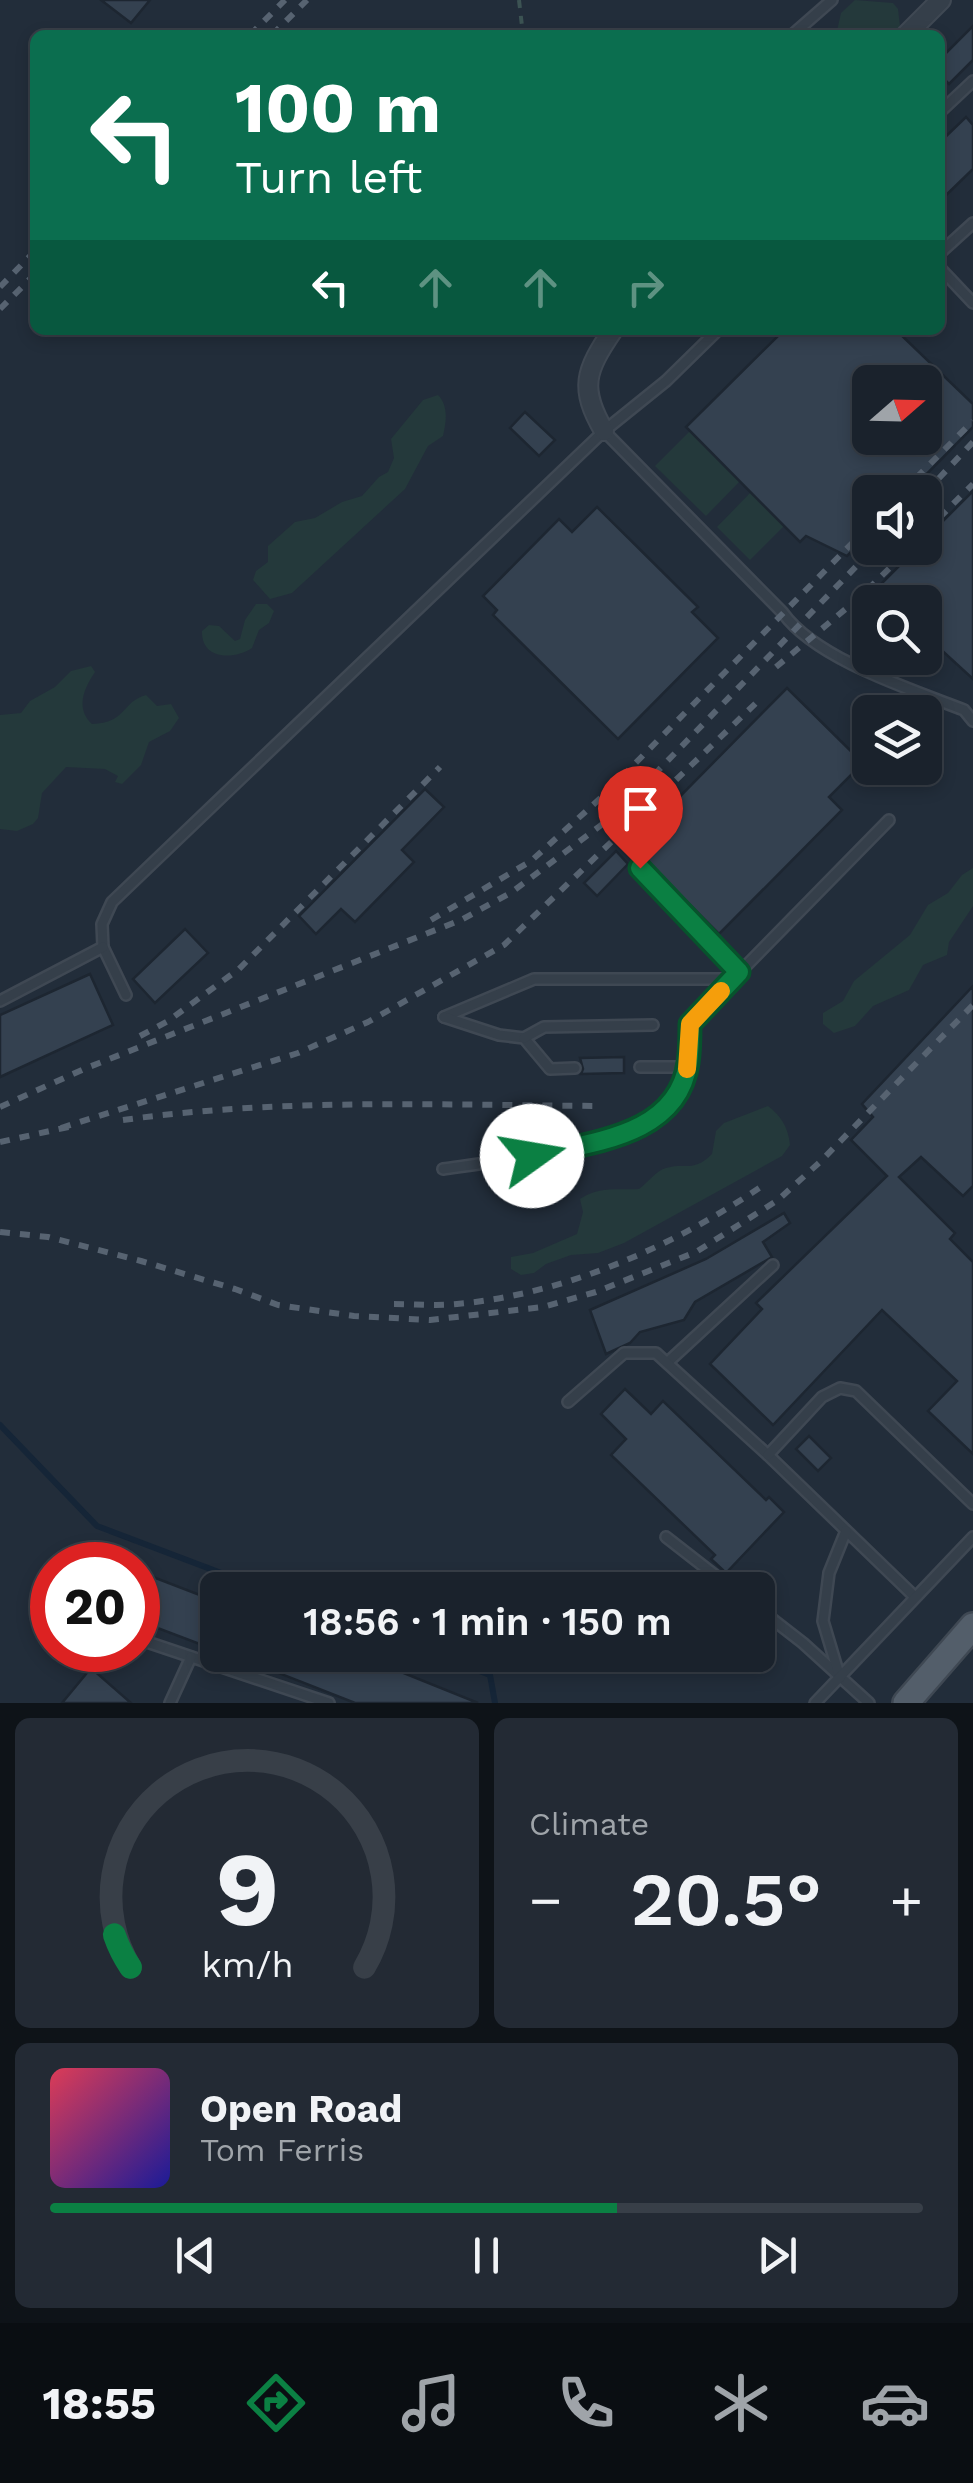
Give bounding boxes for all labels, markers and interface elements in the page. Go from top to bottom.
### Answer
text: 100 m [235,67,441,149]
icon: left [70,70,200,200]
text: Turn left [235,151,422,204]
icon: left [303,260,358,315]
icon: ahead [408,260,463,315]
icon: ahead [513,260,568,315]
icon: right [618,260,673,315]
north arrow [852,365,942,455]
map controls [852,365,942,785]
button: sound [852,475,942,565]
button: search [852,585,942,675]
button: layers [852,695,942,785]
pin [598,766,683,869]
icon: arrive [613,781,668,836]
position arrow [480,1104,584,1208]
speed limit sign: 20 [30,1542,160,1672]
text: 18:56 · 1 min · 150 m [303,1600,672,1644]
text: Climate [529,1805,649,1843]
text: 9 [215,1828,279,1950]
text: 20.5° [630,1855,822,1943]
text: − [529,1868,562,1932]
text: + [890,1868,923,1932]
text: km/h [201,1944,293,1986]
text: Open Road [200,2087,402,2131]
text: Tom Ferris [200,2131,364,2169]
icon: previous [168,2228,223,2283]
icon: pause [459,2228,514,2283]
icon: next [750,2228,805,2283]
icon: directions [241,2368,311,2438]
icon: music [396,2368,466,2438]
icon: phone [551,2368,621,2438]
icon: climate [706,2368,776,2438]
icon: car [860,2368,930,2438]
text: 18:55 [42,2377,156,2430]

